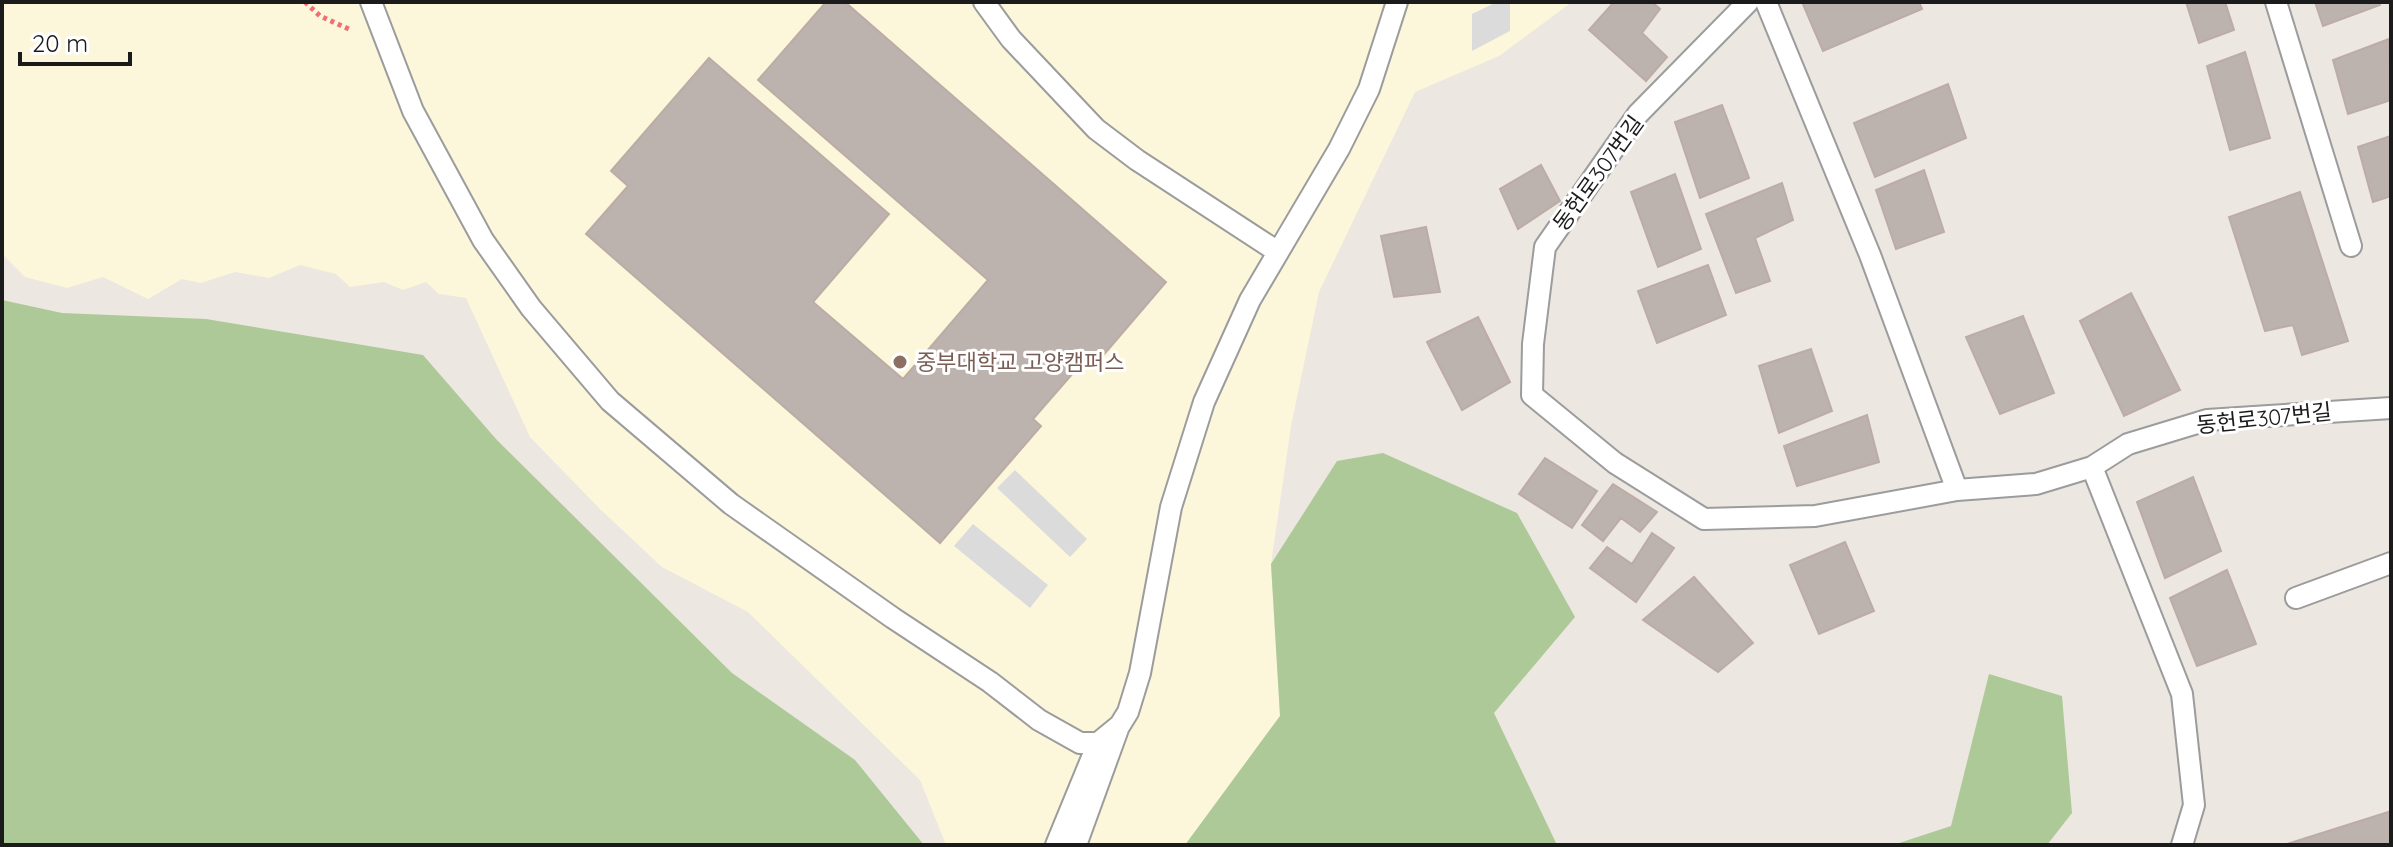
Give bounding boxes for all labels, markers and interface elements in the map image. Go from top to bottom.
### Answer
scale bar [20,16,130,66]
text: 20 m [32,28,88,58]
street label: 동헌로307번길 [1547,110,1649,236]
place label: 중부대학교 고양캠퍼스 [916,348,1124,376]
marker: 중부대학교 고양캠퍼스 [891,353,909,371]
street label: 동헌로307번길 [2195,397,2333,439]

